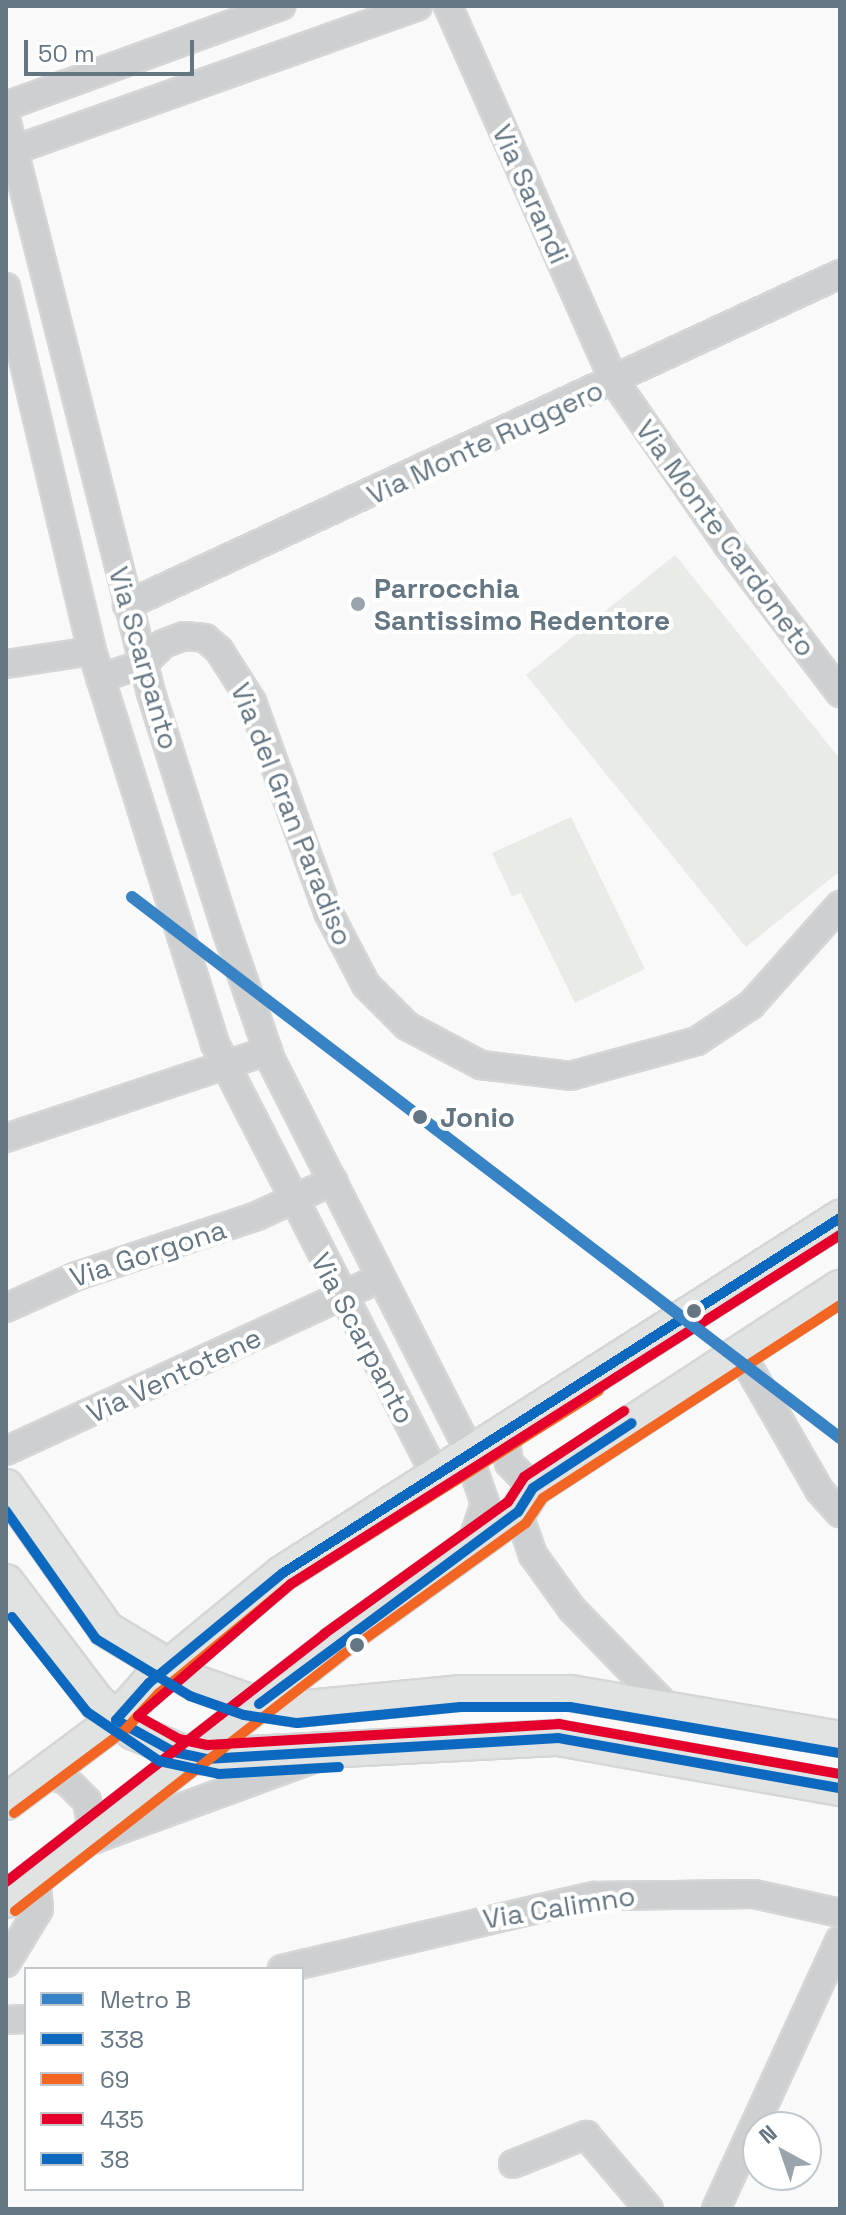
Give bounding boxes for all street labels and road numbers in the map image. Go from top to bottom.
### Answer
street label: Via Sarandi [485,119,577,269]
street label: Via Monte Ruggero [362,373,608,511]
street label: Via Monte Cardoneto [629,413,823,663]
street label: Via Scarpanto [102,563,186,753]
street label: Via del Gran Paradiso [224,678,360,950]
street label: Via Gorgona [66,1212,230,1294]
street label: Via Scarpanto [304,1247,422,1429]
street label: Via Ventotene [81,1320,267,1430]
street label: Via Calimno [480,1878,638,1936]

